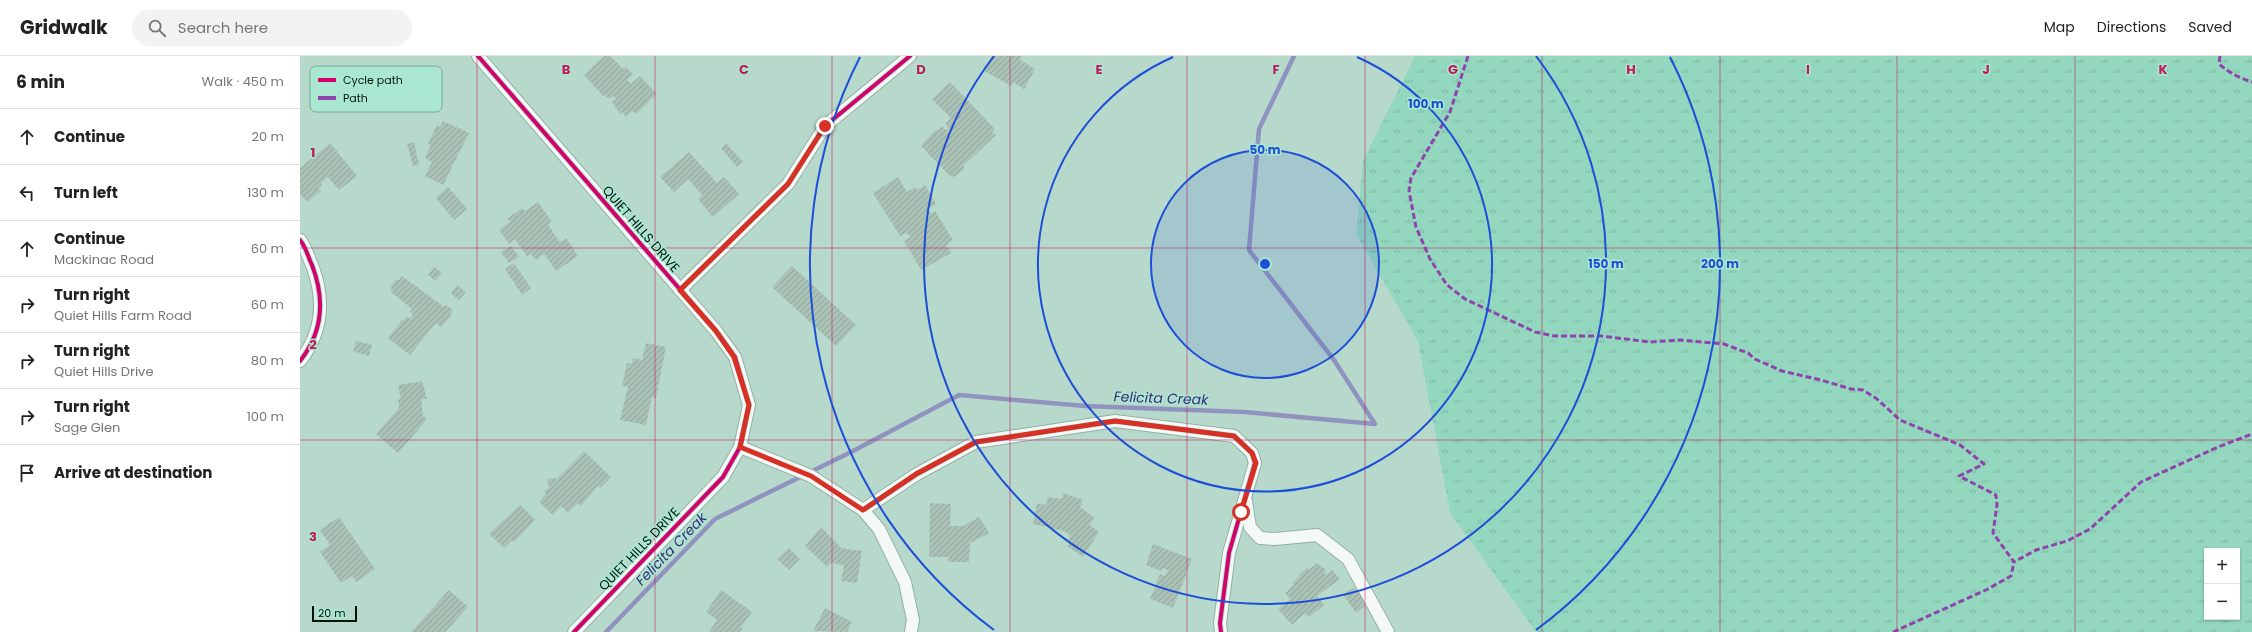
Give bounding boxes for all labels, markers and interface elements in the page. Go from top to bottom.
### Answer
search box [132,10,412,46]
text: Gridwalk [20,14,108,41]
icon: search [146,17,168,39]
text: Search here [178,17,268,38]
text: Map [2044,17,2075,37]
text: Directions [2097,17,2166,37]
text: Saved [2188,17,2232,37]
text: B [562,60,571,79]
text: C [739,60,749,79]
text: D [916,60,926,79]
text: E [1095,60,1103,79]
text: F [1272,60,1280,79]
text: G [1448,60,1458,79]
text: H [1626,60,1636,79]
text: I [1806,60,1810,79]
text: J [1982,60,1990,79]
text: K [2158,60,2168,79]
legend [310,66,442,112]
text: 6 min [16,70,65,94]
text: Walk · 450 m [202,72,284,91]
text: Cycle path [343,72,403,88]
text: Path [343,90,368,106]
text: 100 m [1408,95,1444,112]
route end [816,117,834,135]
icon: ahead [16,126,38,148]
text: Continue [54,126,125,147]
text: 20 m [251,127,284,146]
text: 50 m [1250,141,1281,158]
text: 1 [311,143,315,162]
street label: QUIET HILLS DRIVE [598,181,684,277]
icon: left [16,182,38,204]
text: Turn left [54,182,118,203]
text: 130 m [247,183,284,202]
text: Continue [54,228,125,249]
icon: ahead [16,238,38,260]
text: 60 m [251,239,284,258]
text: Mackinac Road [54,250,154,269]
text: 150 m [1588,255,1624,272]
text: 200 m [1701,255,1739,272]
centre of rings [1258,257,1272,271]
text: Turn right [54,284,130,305]
icon: right [16,294,38,316]
text: 60 m [251,295,284,314]
text: Quiet Hills Farm Road [54,306,192,325]
text: 2 [309,335,317,354]
text: Turn right [54,340,130,361]
icon: right [16,350,38,372]
text: 80 m [251,351,284,370]
text: Quiet Hills Drive [54,362,153,381]
water label: Felicita Creak [1113,386,1209,410]
text: Turn right [54,396,130,417]
icon: right [16,406,38,428]
text: 100 m [247,407,284,426]
text: Sage Glen [54,418,120,437]
icon: arrive [16,462,38,484]
text: Arrive at destination [54,462,212,483]
street label: QUIET HILLS DRIVE [594,503,684,595]
route start [1232,503,1250,521]
water label: Felicita Creak [631,507,712,590]
text: 3 [309,527,317,546]
map controls [2204,548,2240,620]
button: + [2204,548,2240,584]
button: − [2204,584,2240,620]
scale bar [312,604,357,623]
text: 20 m [318,605,346,621]

